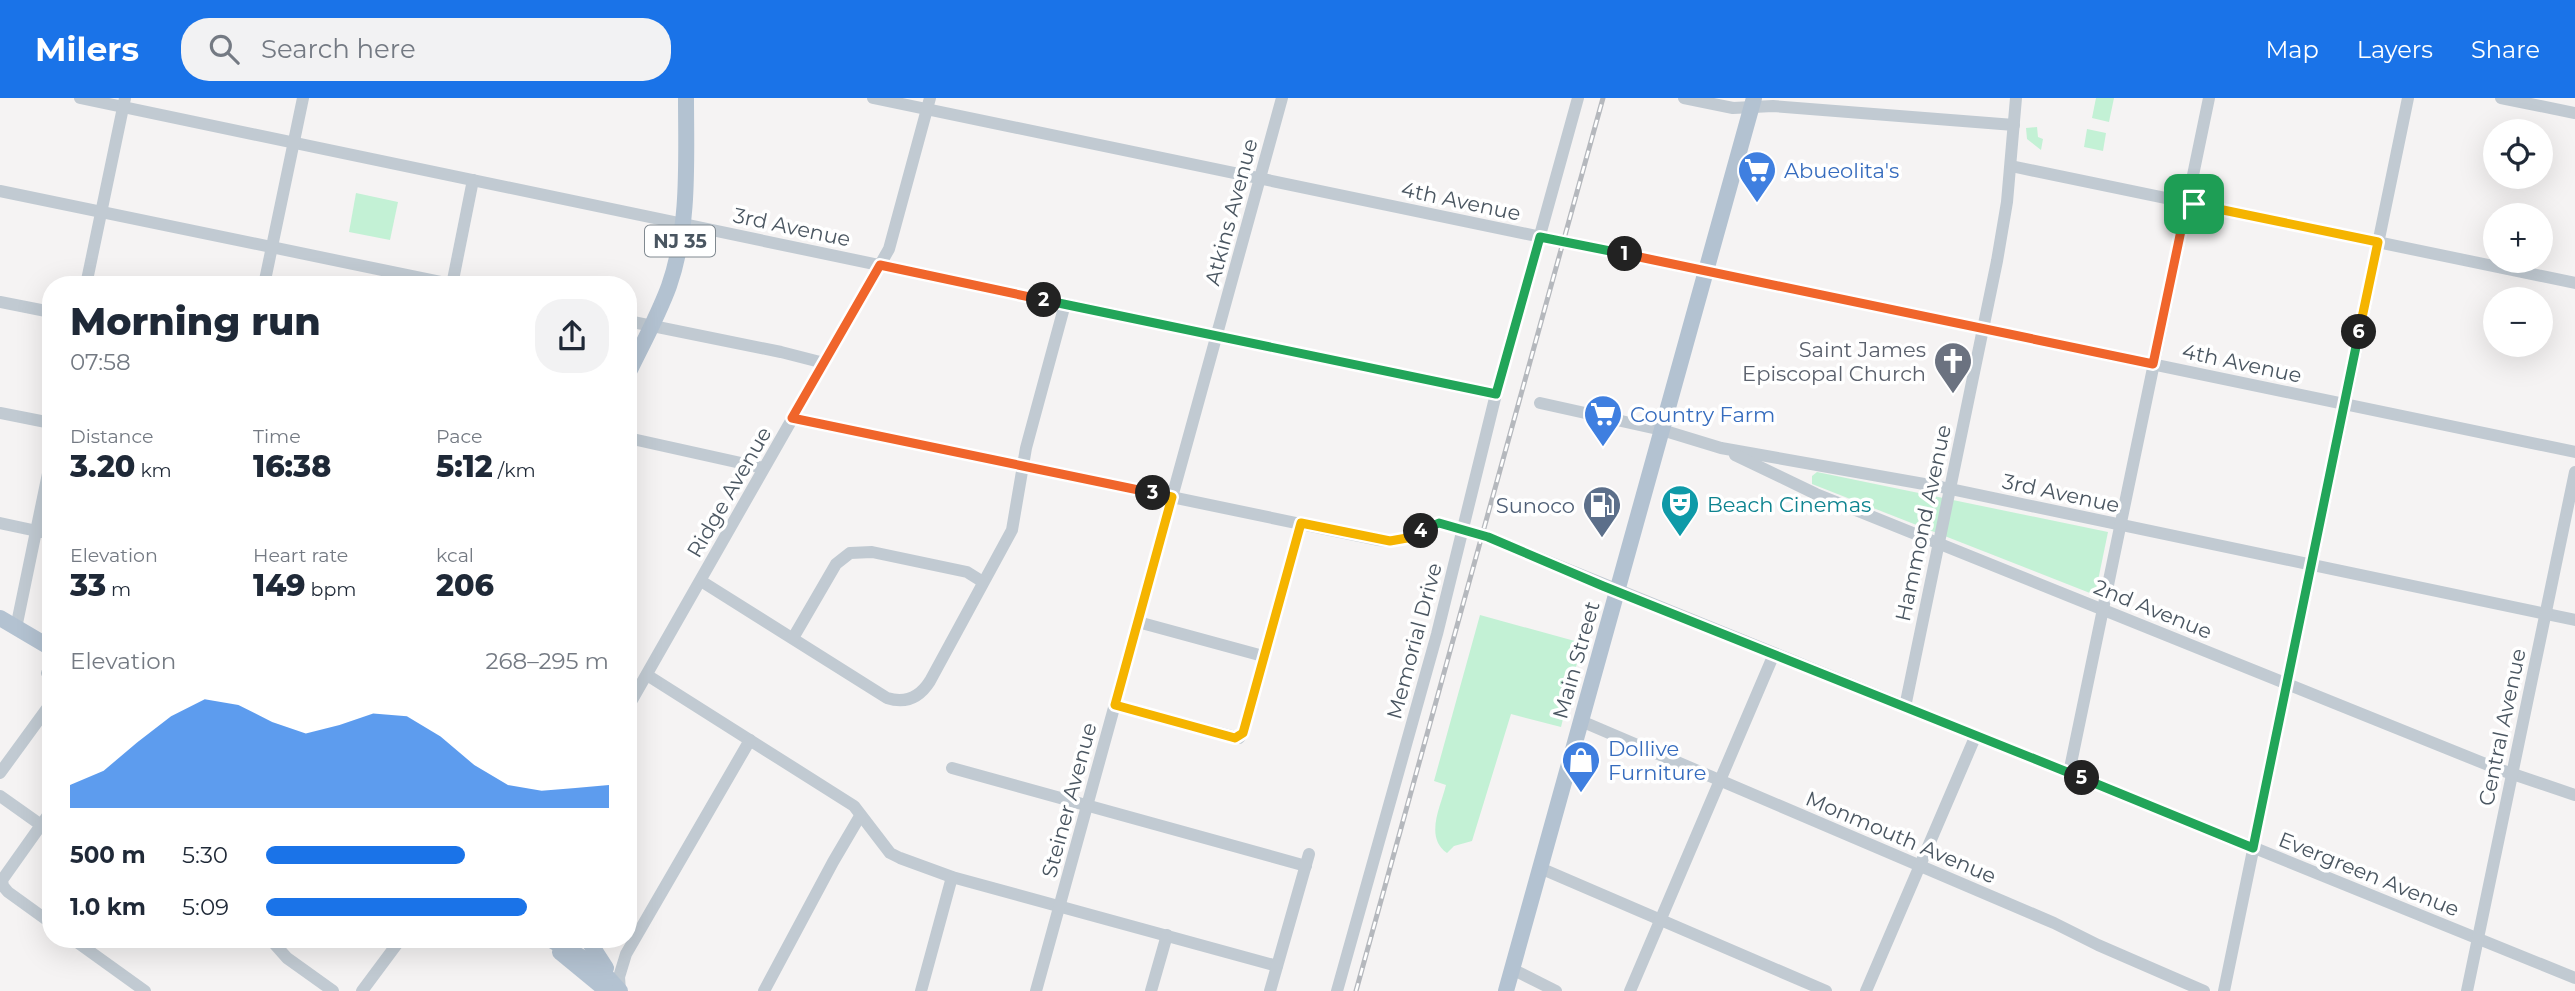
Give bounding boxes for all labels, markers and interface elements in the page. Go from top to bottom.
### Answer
search box [181,18,671,81]
text: Milers [35,29,139,69]
icon: search [205,30,243,68]
text: Search here [261,33,416,65]
text: Map [2265,35,2319,64]
text: Layers [2357,35,2433,64]
text: Share [2471,35,2540,64]
map controls [2483,119,2553,357]
button: locate [2483,119,2553,189]
street label: Atkins Avenue [1199,136,1263,288]
supermarket icon: Abueolita's [1736,149,1778,204]
place label: Abueolita's [1784,158,1899,183]
pin [2164,174,2224,234]
street label: 4th Avenue [1399,176,1523,226]
icon: arrive [2175,185,2213,223]
street label: 3rd Avenue [731,202,853,252]
button: + [2483,203,2553,273]
road number: NJ 35 [645,225,715,256]
pin: 1 [1608,236,1642,272]
text: 1 [1621,242,1628,265]
pin: 2 [1026,282,1062,318]
button: − [2483,287,2553,357]
text: 2 [1038,288,1049,311]
text: Morning run [70,298,321,345]
button: share [535,299,609,373]
pin: 6 [2342,314,2376,350]
text: 6 [2352,320,2365,343]
place label: Saint James Episcopal Church [1742,337,1926,386]
street label: 4th Avenue [2180,338,2304,388]
church icon: Saint James Episcopal Church [1932,340,1974,395]
text: 07:58 [70,348,131,376]
supermarket icon: Country Farm [1582,393,1624,448]
place label: Country Farm [1630,402,1775,427]
street label: Ridge Avenue [681,422,777,562]
street label: Hammond Avenue [1890,422,1956,624]
text: Distance [70,425,153,448]
text: Time [253,425,301,448]
text: Pace [436,425,483,448]
text: 3.20 [70,448,135,485]
text: 16:38 [253,448,331,485]
text: 5:12 [436,448,493,485]
text: km [135,459,172,482]
text: /km [493,459,536,482]
street label: 3rd Avenue [2000,468,2122,518]
pin: 3 [1136,476,1170,510]
text: 3 [1147,481,1158,504]
theatre icon: Beach Cinemas [1659,483,1701,538]
fuel station icon: Sunoco [1581,484,1623,539]
place label: Beach Cinemas [1707,492,1871,517]
place label: Sunoco [1496,493,1575,518]
pin: 4 [1404,514,1438,548]
text: 4 [1414,519,1427,542]
text: Elevation [70,544,158,567]
text: Heart rate [253,544,348,567]
text: kcal [436,544,474,567]
street label: Memorial Drive [1381,560,1447,722]
text: 33 [70,567,106,604]
text: 149 [253,567,306,604]
text: 206 [436,567,494,604]
street label: 2nd Avenue [2090,574,2216,644]
text: m [106,578,131,601]
text: bpm [306,578,356,601]
street label: Main Street [1547,598,1605,722]
street label: Central Avenue [2473,646,2531,808]
text: Elevation [70,647,176,675]
text: 268–295 m [486,647,609,675]
street label: Steiner Avenue [1036,720,1102,880]
place label: Dollive Furniture [1608,736,1706,785]
shop icon: Dollive Furniture [1560,739,1602,794]
pin: 5 [2064,760,2100,796]
text: 5 [2076,766,2087,789]
street label: Monmouth Avenue [1802,786,2000,888]
street label: Evergreen Avenue [2275,826,2463,922]
text: 500 m [70,841,146,869]
text: 5:30 [182,841,228,869]
text: 1.0 km [70,893,146,921]
text: 5:09 [182,893,229,921]

